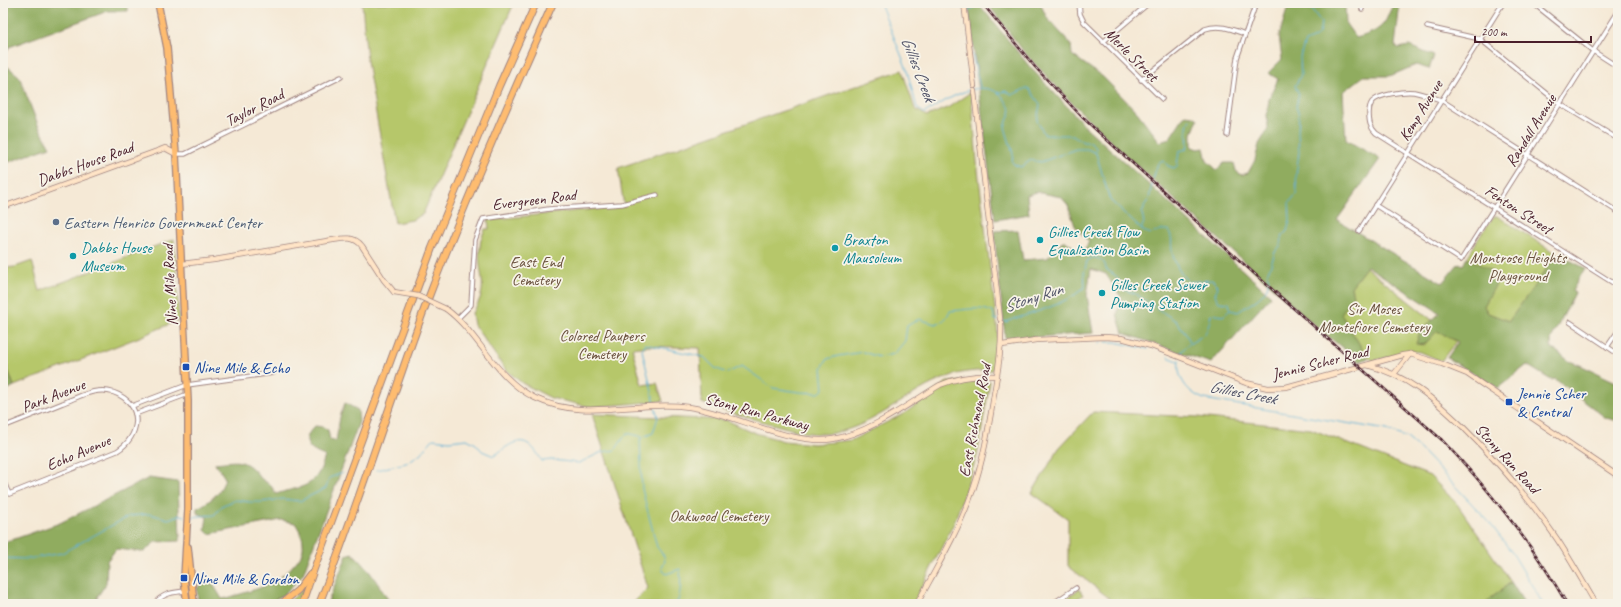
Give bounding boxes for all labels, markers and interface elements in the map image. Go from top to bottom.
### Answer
scale bar [1475,18,1591,44]
street label: Merle Street [1100,23,1164,87]
text: 200 m [1481,24,1508,40]
water label: Gillies Creek [897,34,941,107]
street label: Kemp Avenue [1394,75,1448,145]
street label: Taylor Road [222,83,290,131]
street label: Randall Avenue [1501,89,1562,170]
street label: Dabbs House Road [35,136,139,191]
street label: Fenton Street [1481,181,1558,240]
street label: Evergreen Road [491,185,580,215]
place label: Eastern Henrico Government Center [64,213,264,233]
marker: Eastern Henrico Government Center [51,217,61,227]
place label: Gillies Creek Flow Equalization Basin [1048,222,1149,260]
place label: Braxton Mausoleum [843,230,902,268]
marker: Gillies Creek Flow Equalization Basin [1035,235,1045,245]
place label: Dabbs House Museum [81,238,154,276]
street label: Nine Mile Road [158,241,182,326]
marker: Braxton Mausoleum [830,243,840,253]
park label: Montrose Heights Playground [1470,248,1568,286]
marker: Dabbs House Museum [68,251,78,261]
park label: East End Cemetery [510,252,565,290]
place label: Gilles Creek Sewer Pumping Station [1110,275,1209,313]
water label: Stony Run [1001,278,1066,317]
marker: Gilles Creek Sewer Pumping Station [1097,288,1107,298]
park label: Sir Moses Montefiore Cemetery [1318,299,1431,337]
park label: Colored Paupers Cemetery [560,326,646,364]
street label: Jennie Scher Road [1269,341,1373,385]
place label: Nine Mile & Echo [194,358,291,378]
street label: East Richmond Road [954,359,996,478]
marker: Nine Mile & Echo [181,362,191,372]
street label: Park Avenue [19,374,89,417]
water label: Gillies Creek [1208,376,1281,410]
place label: Jennie Scher & Central [1516,384,1587,422]
street label: Stony Run Parkway [703,389,812,436]
marker: Jennie Scher & Central [1504,397,1514,407]
street label: Stony Run Road [1471,420,1546,500]
street label: Echo Avenue [43,430,115,475]
park label: Oakwood Cemetery [669,506,770,526]
place label: Nine Mile & Gordon [192,569,299,589]
marker: Nine Mile & Gordon [179,573,189,583]

